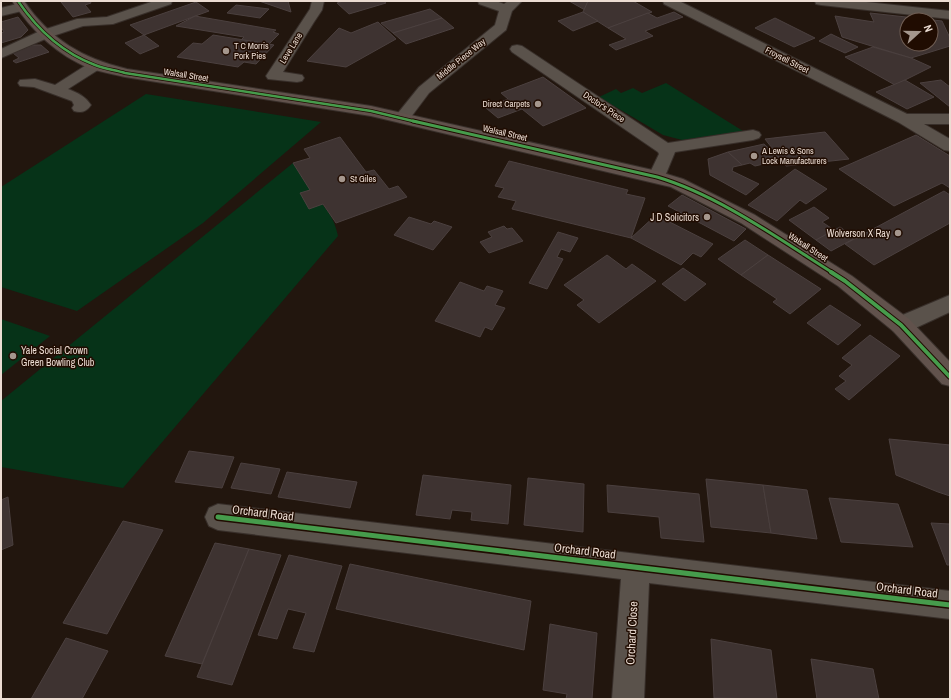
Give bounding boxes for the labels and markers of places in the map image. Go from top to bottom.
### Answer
place label: T C Morris Pork Pies [234,40,269,62]
marker: T C Morris Pork Pies [221,46,231,56]
place label: Direct Carpets [482,98,530,110]
marker: Direct Carpets [533,99,543,109]
place label: A Lewis & Sons Lock Manufacturers [761,145,827,167]
marker: A Lewis & Sons Lock Manufacturers [749,151,759,161]
place label: St Giles [350,173,377,185]
marker: St Giles [337,174,347,184]
place label: J D Solicitors [650,211,699,224]
marker: J D Solicitors [702,212,712,222]
place label: Wolverson X Ray [827,227,891,240]
marker: Wolverson X Ray [893,228,903,238]
place label: Yale Social Crown Green Bowling Club [21,344,95,369]
marker: Yale Social Crown Green Bowling Club [8,351,18,361]

